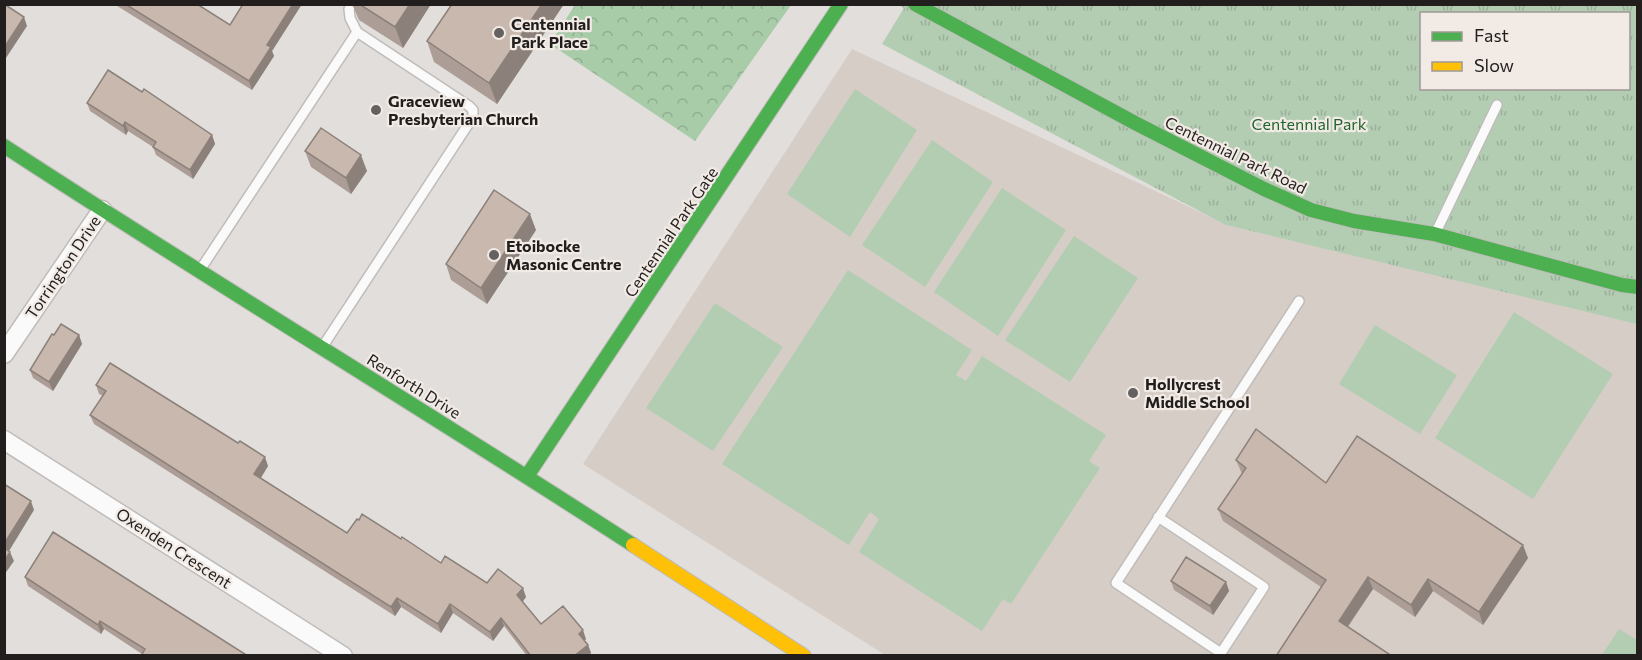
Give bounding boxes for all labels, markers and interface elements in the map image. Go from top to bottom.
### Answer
legend [1420,12,1630,90]
place label: Centennial Park Place [511,14,591,51]
text: Fast [1474,24,1509,46]
marker: Centennial Park Place [492,26,506,40]
text: Slow [1474,54,1514,76]
place label: Graceview Presbyterian Church [388,91,538,128]
marker: Graceview Presbyterian Church [369,103,383,117]
street label: Centennial Park Road [1162,112,1310,197]
park label: Centennial Park [1252,114,1367,133]
street label: Centennial Park Gate [620,163,721,300]
street label: Torrington Drive [21,212,104,322]
place label: Etoibocke Masonic Centre [506,236,621,273]
marker: Etoibocke Masonic Centre [487,248,501,262]
street label: Renforth Drive [364,349,465,422]
place label: Hollycrest Middle School [1145,374,1250,411]
marker: Hollycrest Middle School [1126,386,1140,400]
street label: Oxenden Crescent [113,503,236,592]

